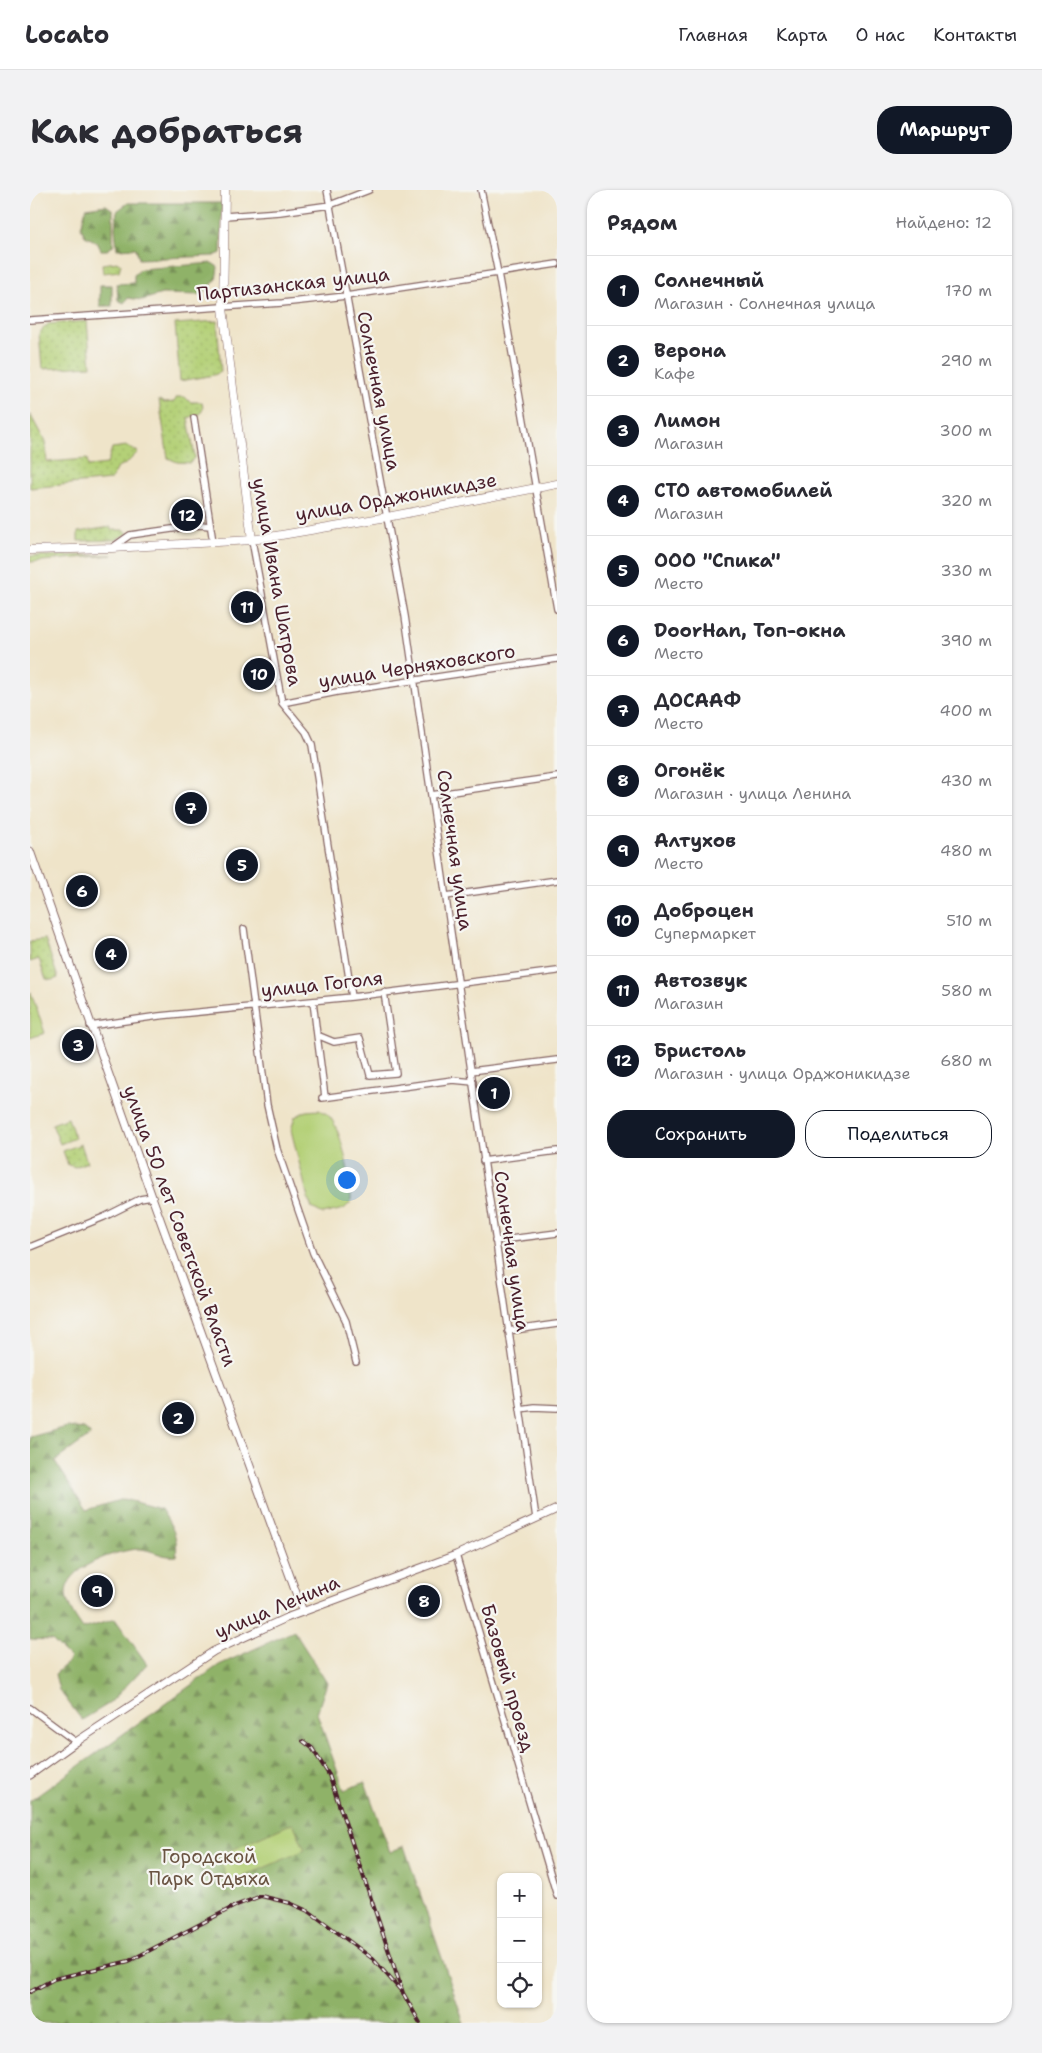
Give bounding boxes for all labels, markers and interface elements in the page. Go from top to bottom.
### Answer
text: Locato [25,19,109,51]
text: Главная [678,23,748,47]
text: Карта [776,23,828,47]
text: О нас [856,23,905,47]
text: Контакты [933,23,1017,47]
button: Маршрут [877,106,1012,154]
text: Как добраться [30,107,303,154]
text: Рядом [607,209,677,237]
text: Найдено: 12 [895,212,992,233]
street label: Партизанская улица [195,261,391,307]
text: Солнечный [654,268,764,293]
text: 1 [619,280,627,301]
text: 170 m [945,280,992,301]
text: Магазин · Солнечная улица [654,293,875,314]
street label: Солнечная улица [351,309,407,473]
text: Верона [654,338,726,363]
text: 2 [617,350,629,371]
text: 290 m [940,350,992,371]
text: Кафе [654,363,695,384]
text: Лимон [654,408,721,433]
text: 3 [617,420,629,441]
text: 300 m [940,420,992,441]
text: Магазин [654,433,723,454]
street label: улица Орджоникидзе [293,467,499,527]
street label: улица Ивана Шатрова [246,476,308,688]
text: СТО автомобилей [654,478,832,503]
text: 4 [617,490,629,511]
text: 320 m [941,490,992,511]
pin: 12 [171,496,203,534]
text: Магазин [654,503,723,524]
text: ООО "Спика" [654,548,781,573]
text: 5 [618,560,628,581]
text: 330 m [940,560,992,581]
text: Место [654,573,704,594]
pin: 11 [231,588,263,626]
text: DoorHan, Топ-окна [654,618,845,643]
text: 6 [617,630,629,651]
text: 390 m [940,630,992,651]
street label: улица Черняховского [317,638,517,694]
text: Место [654,643,704,664]
pin: 10 [243,655,275,693]
text: ДОСААФ [654,688,741,713]
text: 7 [617,700,629,721]
text: 400 m [939,700,992,721]
text: Место [654,713,704,734]
text: Огонёк [654,758,725,783]
street label: Солнечная улица [431,768,479,932]
text: 8 [617,770,629,791]
text: 430 m [941,770,992,791]
text: Магазин · улица Ленина [654,783,851,804]
pin: 7 [175,789,207,827]
text: Алтухов [654,828,736,853]
text: 9 [617,840,629,861]
text: 480 m [940,840,992,861]
pin: 5 [226,846,258,884]
text: Место [654,853,704,874]
pin: 6 [66,872,98,910]
text: Доброцен [654,898,754,923]
text: 10 [614,910,632,931]
text: 510 m [946,910,992,931]
text: Супермаркет [654,923,756,944]
pin: 4 [95,935,127,973]
street label: улица Гоголя [260,965,384,1003]
text: Автозвук [654,968,747,993]
text: 11 [616,980,630,1001]
text: 580 m [941,980,992,1001]
text: Магазин [654,993,723,1014]
pin: 3 [62,1026,94,1064]
text: Бристоль [654,1038,746,1063]
text: 12 [614,1050,632,1071]
text: 680 m [940,1050,992,1071]
text: Магазин · улица Орджоникидзе [654,1063,910,1084]
pin: 1 [478,1074,510,1112]
street label: улица 50 лет Советской Власти [117,1082,243,1370]
button: Сохранить [607,1110,795,1158]
button: Поделиться [805,1110,992,1158]
your location [334,1167,360,1193]
street label: Солнечная улица [488,1169,536,1333]
pin: 2 [162,1399,194,1437]
street label: улица Ленина [211,1569,343,1645]
pin: 9 [81,1572,113,1610]
pin: 8 [408,1582,440,1620]
street label: Базовый проезд [475,1601,541,1755]
park label: Городской Парк Отдыха [148,1844,270,1891]
map controls [497,1873,542,2008]
button: + [497,1873,542,1918]
button: − [497,1918,542,1963]
button: locate [497,1963,542,2008]

